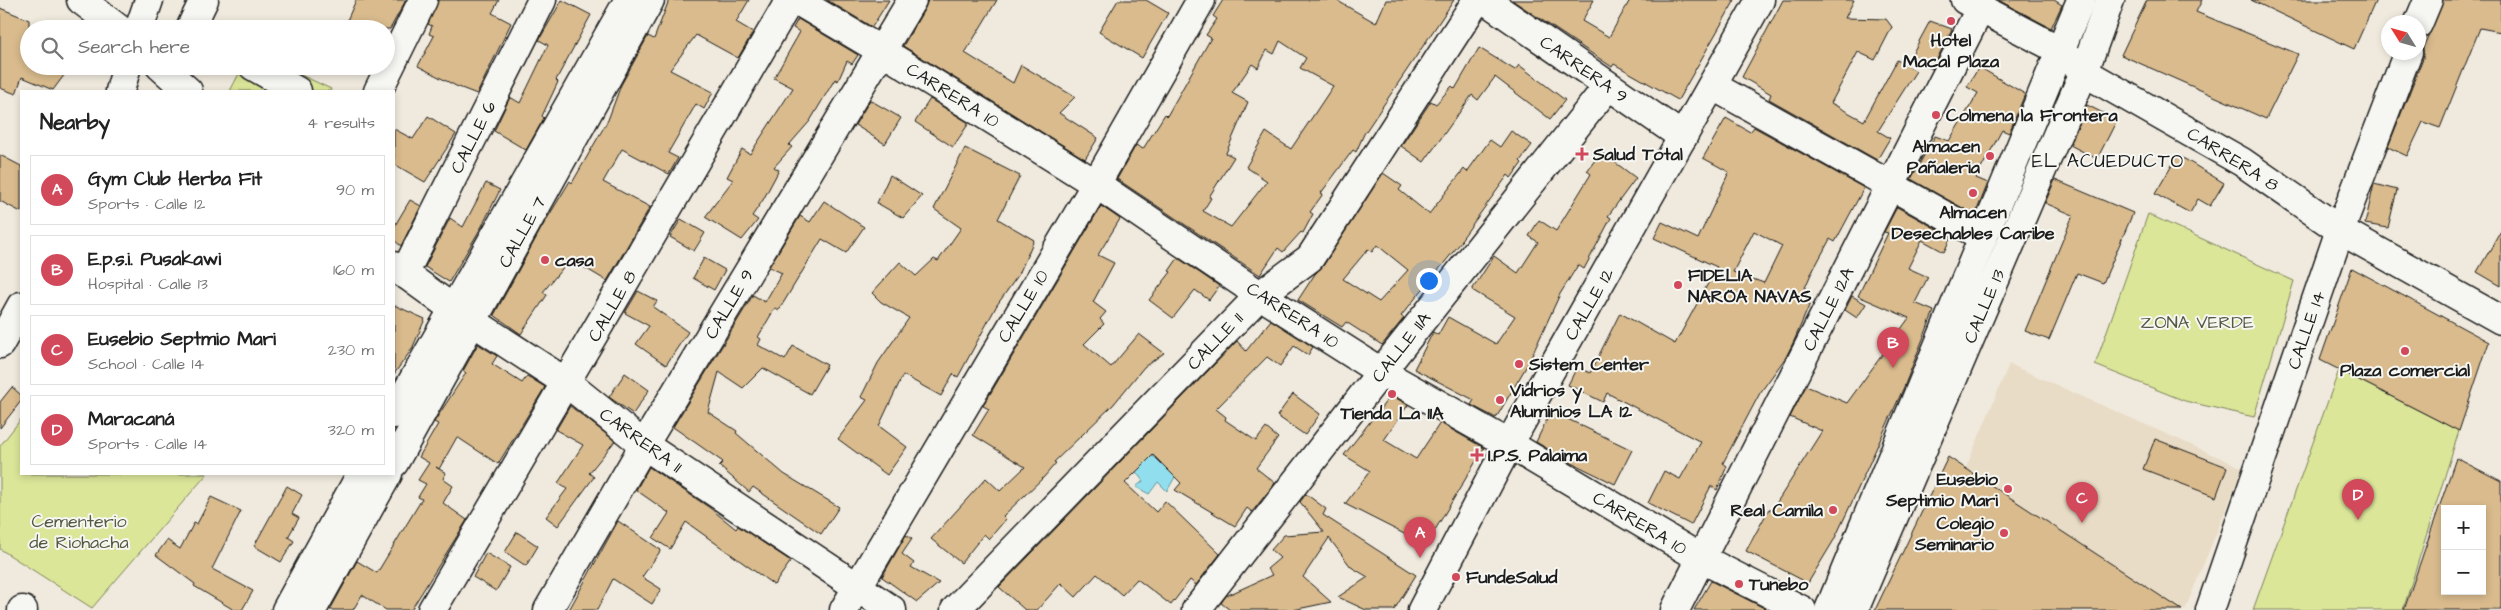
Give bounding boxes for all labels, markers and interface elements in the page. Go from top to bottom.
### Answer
marker: Hotel Macal Plaza [1945,15,1957,27]
north arrow [2381,15,2426,60]
search box [20,20,395,75]
place label: Hotel Macal Plaza [1903,28,2000,74]
street label: CARRERA 9 [1535,30,1633,109]
icon: search [38,34,66,62]
text: Search here [78,34,190,61]
street label: CARRERA 10 [901,57,1004,134]
street label: CALLE 6 [445,97,502,178]
place label: Colmena la Frontera [1946,103,2118,128]
text: Nearby [40,108,110,137]
marker: Colmena la Frontera [1930,109,1942,121]
text: 4 results [307,112,375,134]
street label: CARRERA 8 [2182,121,2284,198]
place label: Almacen Pañaleria [1907,134,1981,180]
place label: Salud Total [1592,142,1683,167]
marker: Salud Total [1575,147,1589,161]
district label: EL ACUEDUCTO [2032,148,2184,175]
marker: Almacen Pañaleria [1984,150,1996,162]
text: Gym Club Herba Fit [88,166,262,193]
text: A [52,179,62,201]
text: 90 m [336,179,374,201]
marker: Almacen Desechables Caribe [1967,187,1979,199]
street label: CALLE 7 [493,192,552,272]
text: Sports · Calle 12 [88,193,205,215]
place label: Almacen Desechables Caribe [1892,200,2055,246]
text: E.p.s.i. Pusakawi [88,246,221,273]
place label: casa [555,248,595,273]
marker: casa [539,254,551,266]
text: B [51,259,63,281]
text: 160 m [333,259,374,281]
street label: CALLE 12 [1559,263,1621,345]
place label: FIDELIA NARÖA NAVAS [1688,263,1812,309]
street label: CALLE 12A [1797,263,1860,356]
street label: CALLE 9 [699,265,760,344]
street label: CALLE 10 [992,265,1055,347]
street label: CALLE 13 [1958,265,2011,347]
street label: CALLE 8 [582,266,643,347]
your location [1416,268,1442,294]
text: Hospital · Calle 13 [88,273,208,295]
street label: CARRERA 10 [1242,276,1344,355]
marker: FIDELIA NARÖA NAVAS [1672,279,1684,291]
street label: CALLE 14 [2281,288,2332,373]
street label: CALLE 11A [1366,306,1437,388]
street label: CALLE 11 [1181,307,1249,376]
park label: ZONA VERDE [2140,310,2254,335]
text: Eusebio Septmio Mari [88,326,276,353]
pin: B [1877,327,1909,368]
text: C [51,339,63,361]
text: 230 m [328,339,374,361]
marker: Plaza comercial [2399,345,2411,357]
place label: Sistem Center [1528,352,1649,377]
text: School · Calle 14 [88,353,204,375]
marker: Sistem Center [1513,358,1525,370]
place label: Plaza comercial [2340,358,2470,383]
place label: Vidrios y Aluminios LA 12 [1509,378,1633,424]
marker: Tienda La 11A [1386,388,1398,400]
marker: Vidrios y Aluminios LA 12 [1494,394,1506,406]
place label: Tienda La 11A [1339,401,1444,426]
street label: CARRERA 11 [594,402,687,479]
text: Maracaná [88,406,174,433]
text: D [52,419,62,441]
text: 320 m [328,419,374,441]
text: Sports · Calle 14 [88,433,207,455]
place label: I.P.S. Palaima [1488,443,1588,468]
marker: I.P.S. Palaima [1470,448,1484,462]
place label: Eusebio Septimio Mari [1885,467,1999,513]
pin: D [2342,479,2374,520]
pin: C [2066,482,2098,523]
marker: Eusebio Septimio Mari [2002,483,2014,495]
street label: CARRERA 10 [1588,485,1692,561]
place label: Real Camila [1731,498,1824,523]
marker: Real Camila [1827,504,1839,516]
map controls [2441,505,2486,595]
button: + [2441,505,2486,550]
park label: Cementerio de Riohacha [29,509,129,555]
place label: Colegio Seminario [1914,511,1995,557]
pin: A [1404,517,1436,558]
marker: Colegio Seminario [1998,527,2010,539]
button: − [2441,550,2486,595]
place label: FundeSalud [1466,565,1558,590]
marker: FundeSalud [1450,571,1462,583]
place label: Tunebo [1748,572,1809,597]
marker: Tunebo [1733,578,1745,590]

